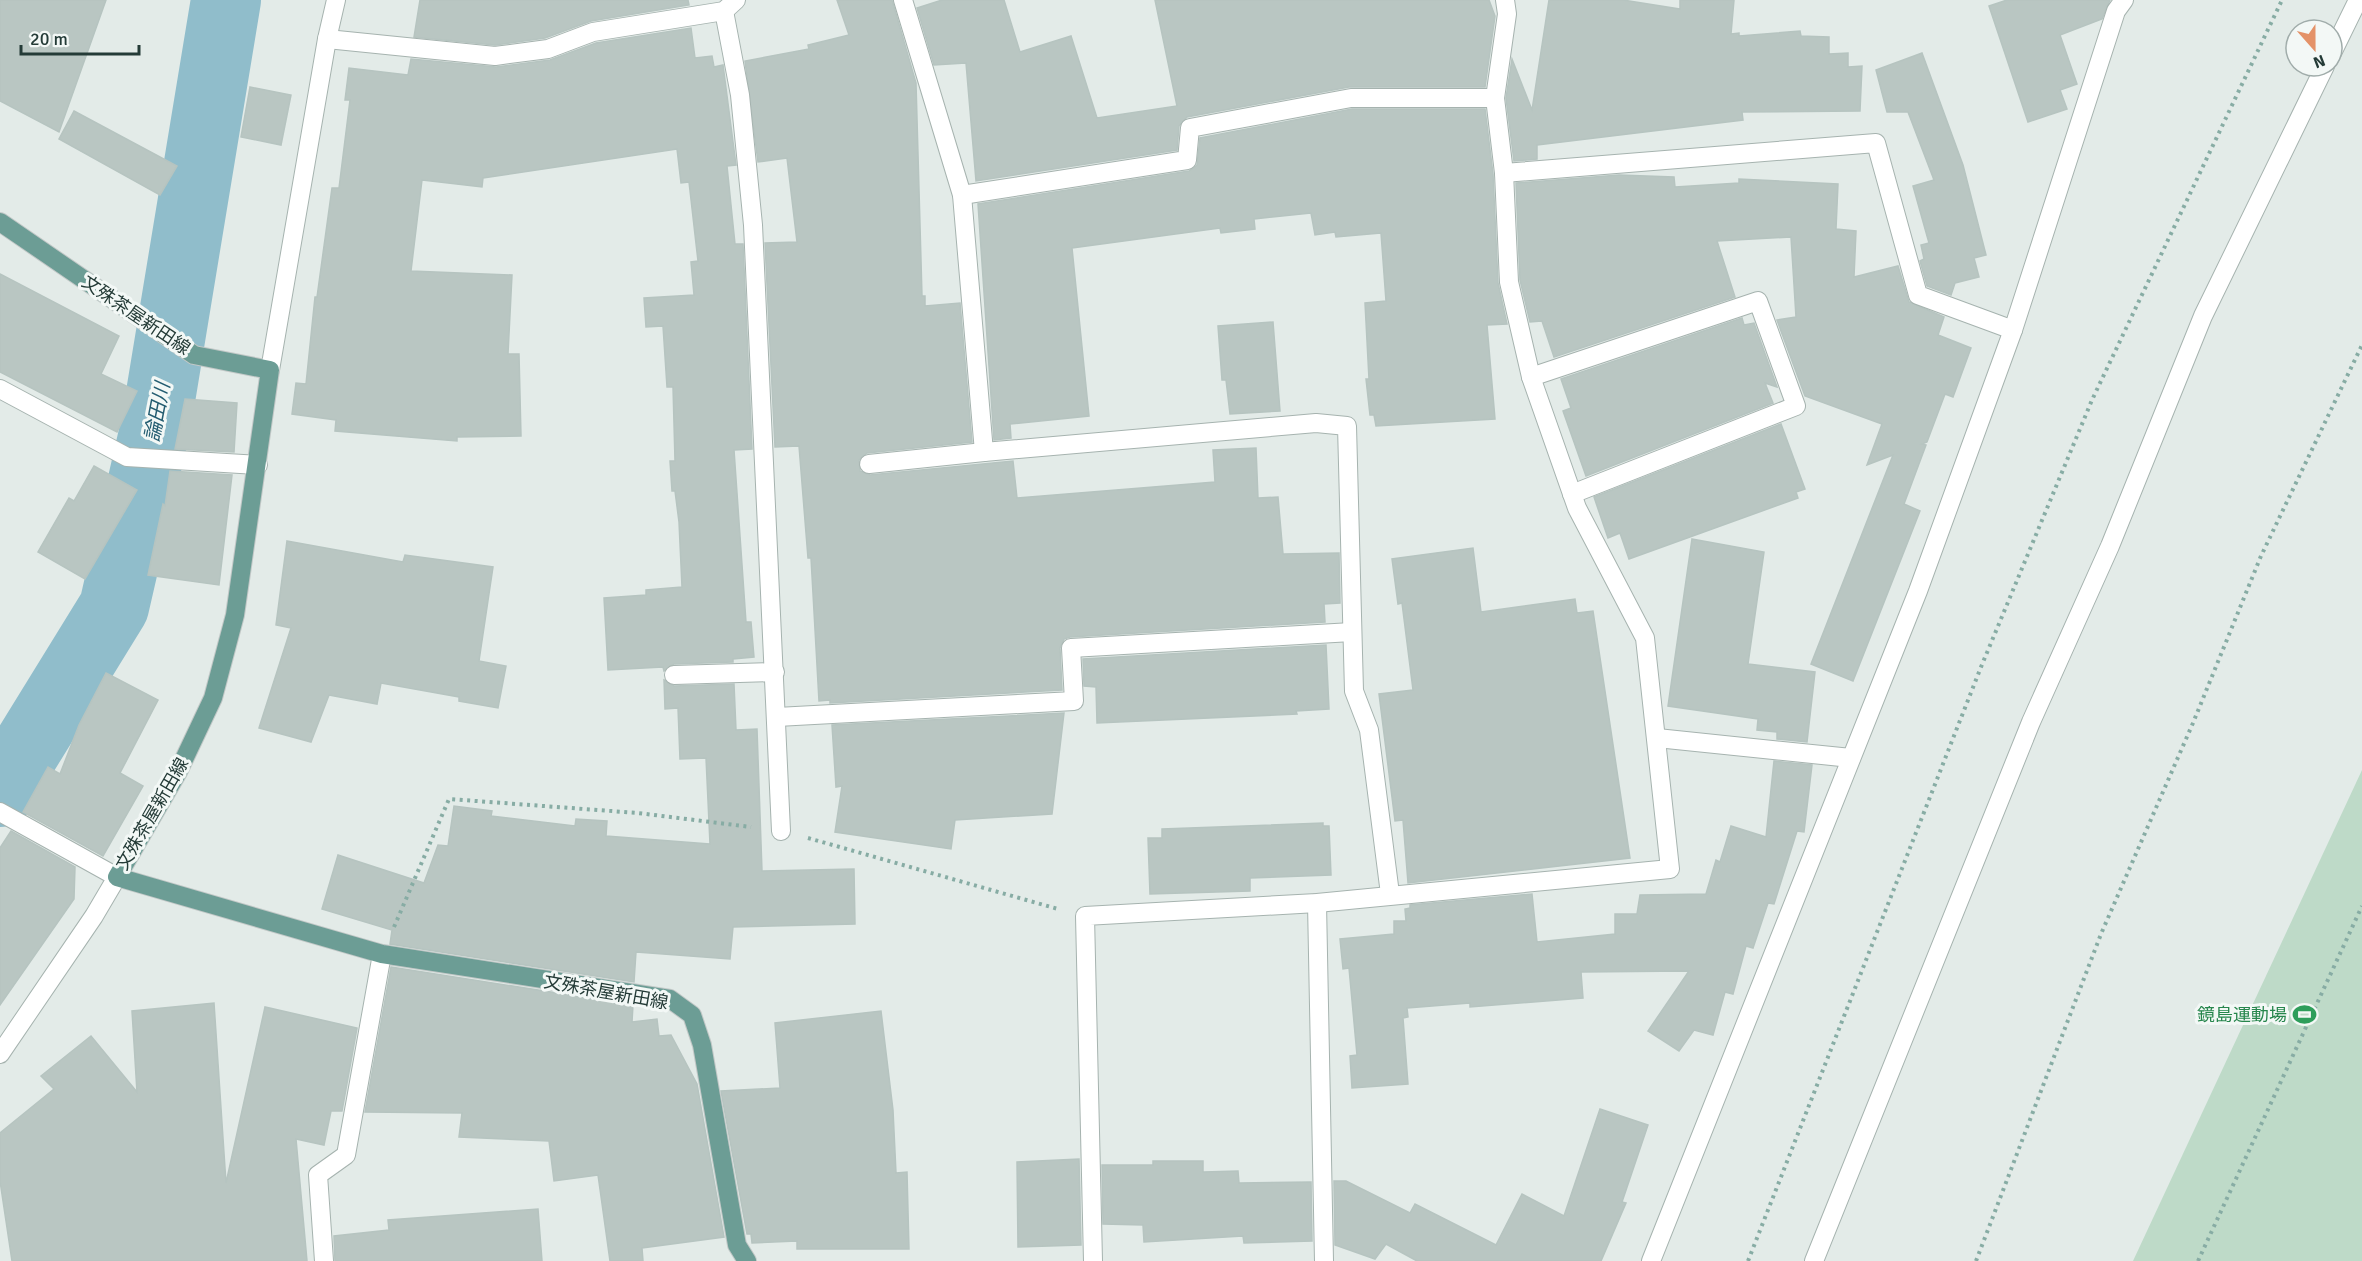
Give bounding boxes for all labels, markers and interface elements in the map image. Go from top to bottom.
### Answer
scale bar [21,18,140,56]
north arrow [2284,18,2344,78]
text: 20 m [30,28,68,50]
text: N [2310,50,2328,72]
street label: 文殊茶屋新田線 [78,271,194,359]
water label: 論田川 [139,378,176,444]
street label: 文殊茶屋新田線 [111,754,193,874]
street label: 文殊茶屋新田線 [542,970,670,1014]
sports icon: 鏡島運動場 [2292,1002,2318,1028]
place label: 鏡島運動場 [2197,1004,2287,1026]

